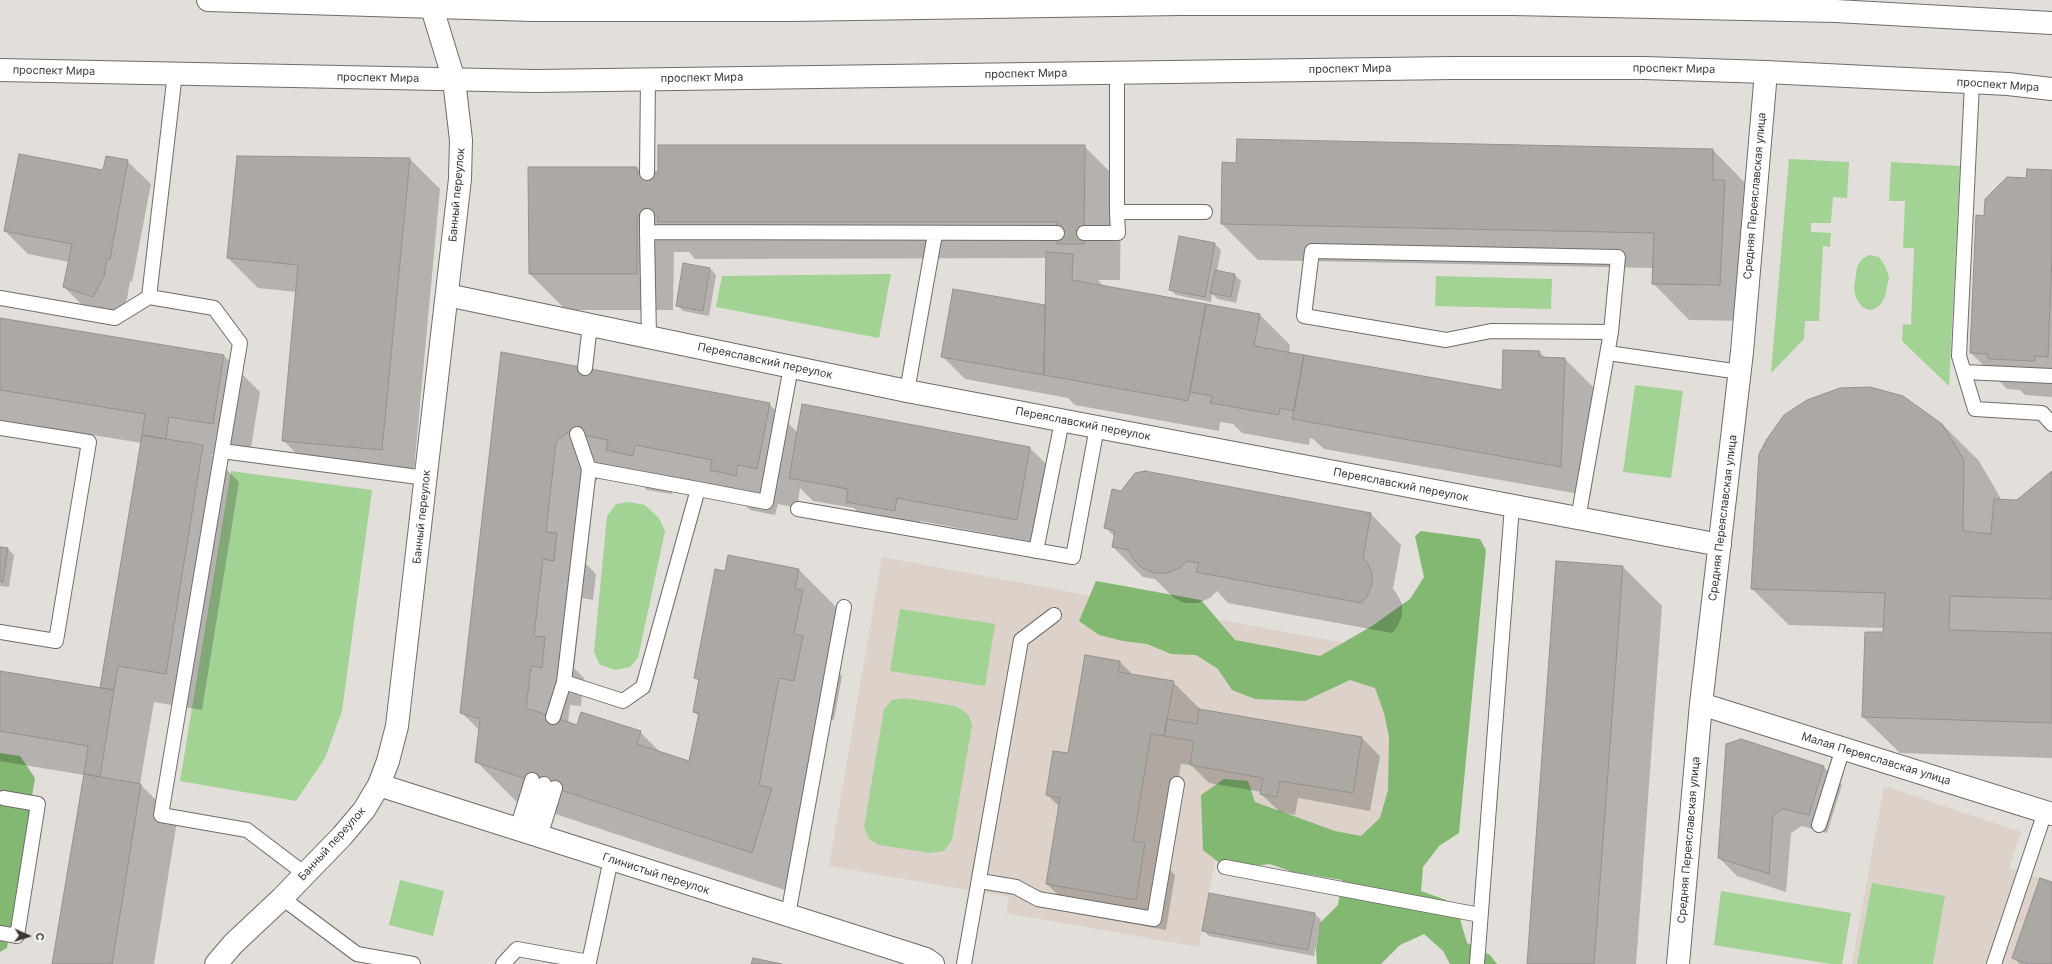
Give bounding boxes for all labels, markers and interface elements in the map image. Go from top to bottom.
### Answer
street label: проспект Мира [1309,62,1391,76]
street label: проспект Мира [1633,62,1715,76]
street label: проспект Мира [13,64,95,78]
street label: проспект Мира [985,67,1067,81]
street label: проспект Мира [337,71,419,85]
street label: проспект Мира [661,71,743,85]
street label: проспект Мира [1956,76,2040,94]
street label: Средняя Переяславская улица [1741,112,1769,280]
street label: Банный переулок [446,147,468,243]
street label: Переяславский переулок [696,340,834,382]
street label: Переяславский переулок [1014,404,1152,444]
street label: Средняя Переяславская улица [1706,434,1740,602]
street label: Переяславский переулок [1332,465,1470,505]
street label: Банный переулок [411,469,433,565]
street label: Малая Переяславская улица [1800,730,1952,788]
street label: Средняя Переяславская улица [1675,756,1703,924]
street label: Банный переулок [296,805,368,883]
street label: Глинистый переулок [601,850,711,898]
north arrow [8,916,48,956]
text: С [33,932,47,941]

